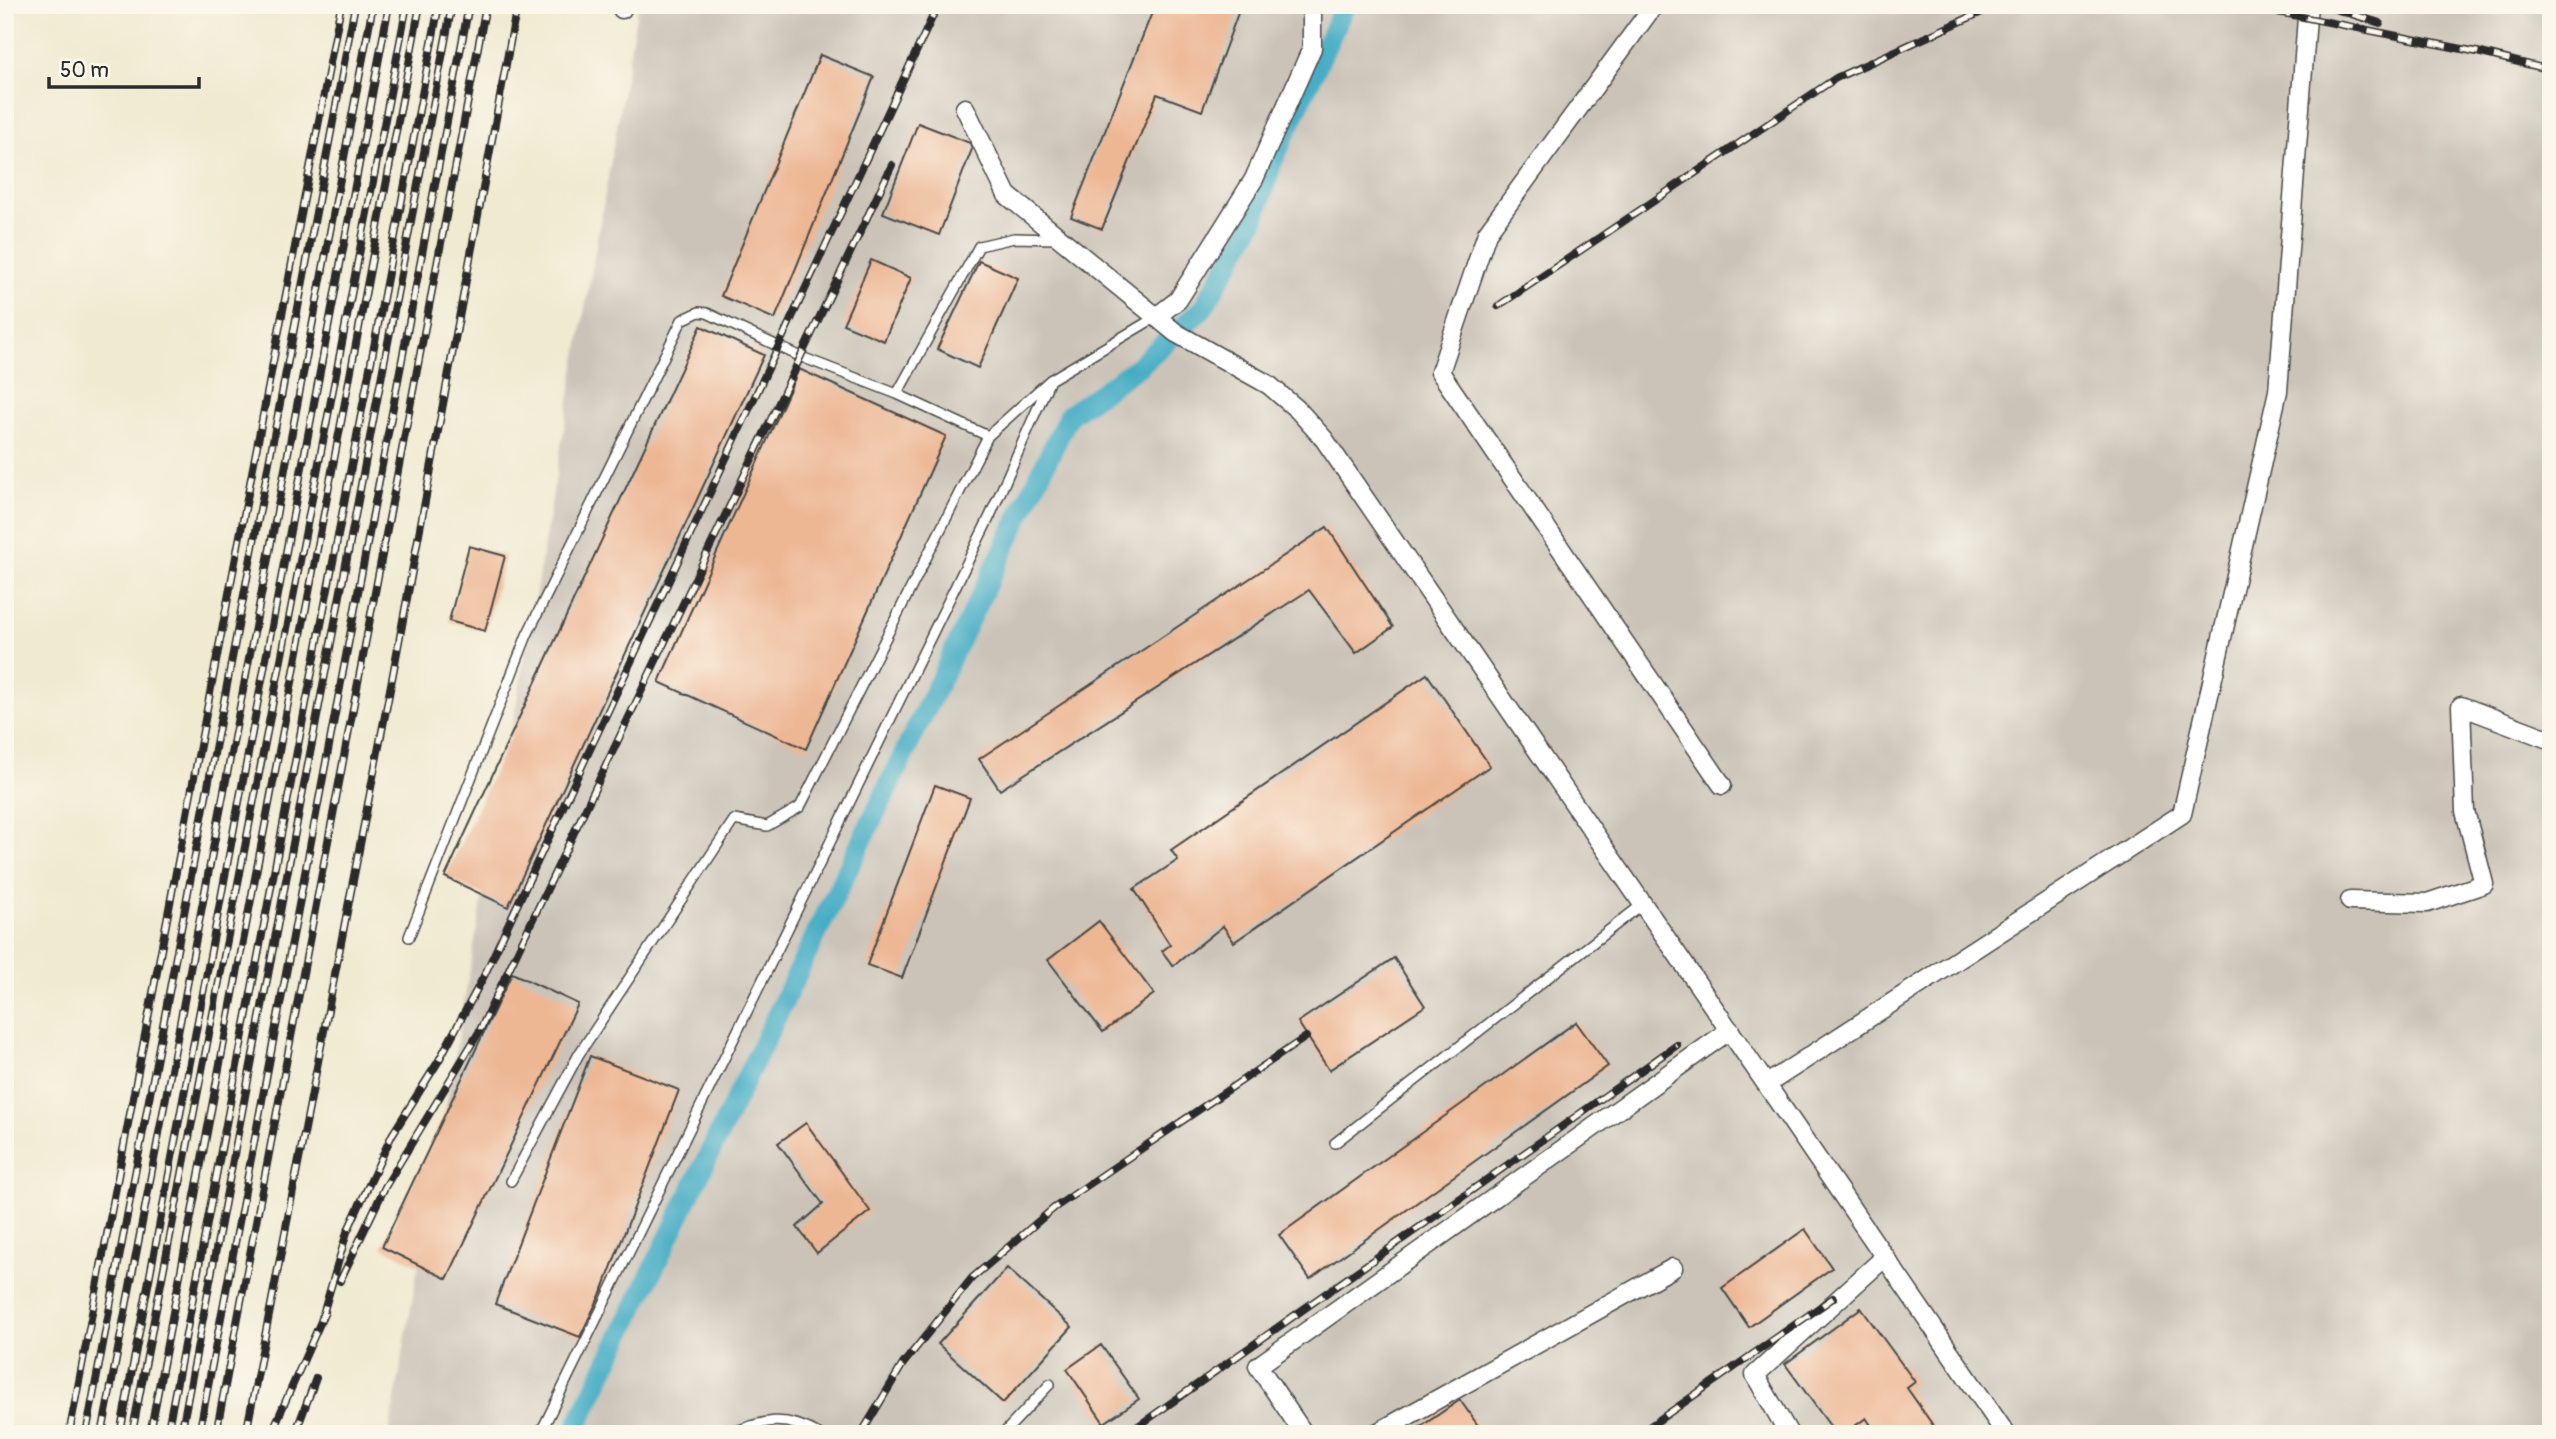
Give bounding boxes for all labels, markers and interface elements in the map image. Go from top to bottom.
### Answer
scale bar [49,46,200,90]
text: 50 m [60,57,109,84]

